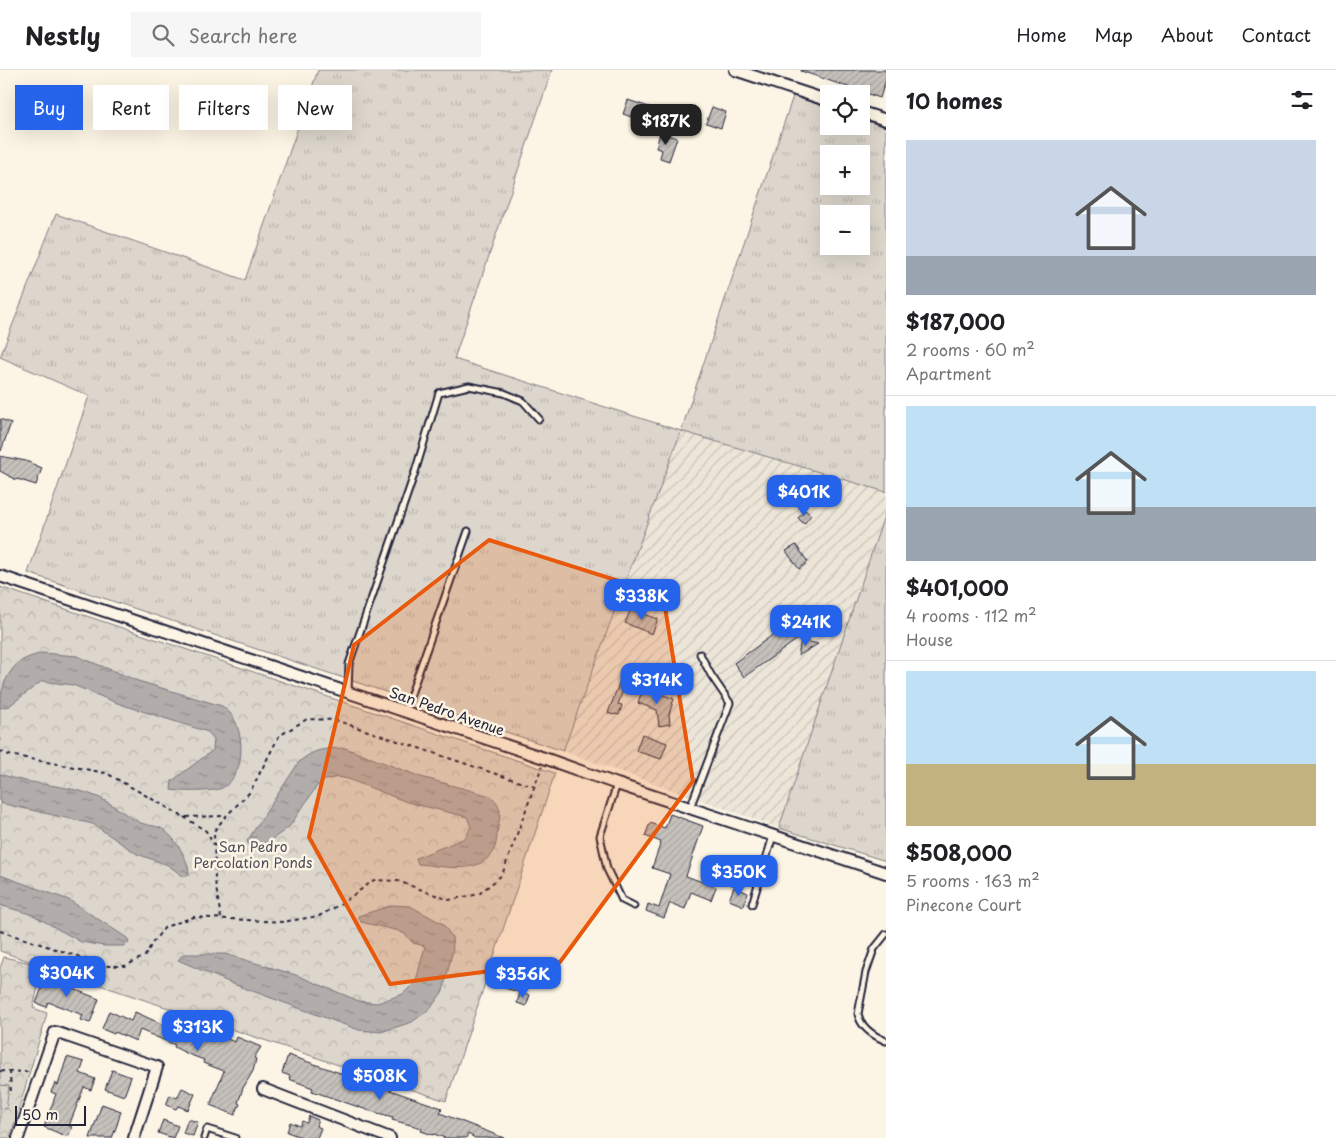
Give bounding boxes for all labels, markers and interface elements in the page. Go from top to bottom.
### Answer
search box [131,12,481,57]
text: Nestly [25,17,101,53]
icon: search [149,21,177,49]
text: Search here [189,21,297,49]
text: Home [1016,21,1066,48]
text: Map [1094,21,1133,48]
text: About [1161,21,1213,48]
text: Contact [1241,21,1311,48]
text: 10 homes [906,84,1003,116]
chip: Buy [15,85,83,130]
chip: Rent [93,85,169,130]
chip: Filters [179,85,268,130]
chip: New [278,85,352,130]
map controls [820,85,870,255]
button: locate [820,85,870,135]
icon: filters [1288,86,1316,114]
pin: $187K [631,104,701,146]
text: $187K [642,108,690,132]
button: + [820,145,870,195]
icon: home [1066,173,1156,263]
button: − [820,205,870,255]
text: $187,000 [906,305,1005,337]
text: 2 rooms · 60 m² [906,337,1035,361]
text: Apartment [906,361,991,385]
icon: home [1066,438,1156,528]
pin: $401K [769,474,839,517]
text: $401K [778,479,830,503]
text: $401,000 [906,571,1009,603]
pin: $338K [607,578,677,621]
text: $338K [615,583,669,607]
text: 4 rooms · 112 m² [906,603,1036,627]
pin: $241K [771,604,841,647]
text: $241K [781,609,831,633]
text: House [906,627,953,651]
pin: $314K [622,662,692,705]
text: $314K [632,667,682,691]
street label: San Pedro Avenue [387,681,508,741]
icon: home [1066,703,1156,793]
park label: San Pedro Percolation Ponds [194,836,312,873]
text: $508,000 [906,836,1012,868]
pin: $350K [704,854,774,897]
text: $350K [712,859,766,883]
text: 5 rooms · 163 m² [906,868,1040,892]
text: Pinecone Court [906,892,1021,916]
pin: $304K [32,956,102,998]
pin: $356K [488,956,558,999]
text: $304K [40,960,94,984]
text: $356K [496,961,550,985]
pin: $313K [163,1010,233,1052]
text: $313K [173,1014,223,1038]
pin: $508K [345,1058,415,1101]
text: $508K [353,1063,407,1087]
scale bar [15,1103,86,1126]
text: 50 m [22,1104,58,1125]

